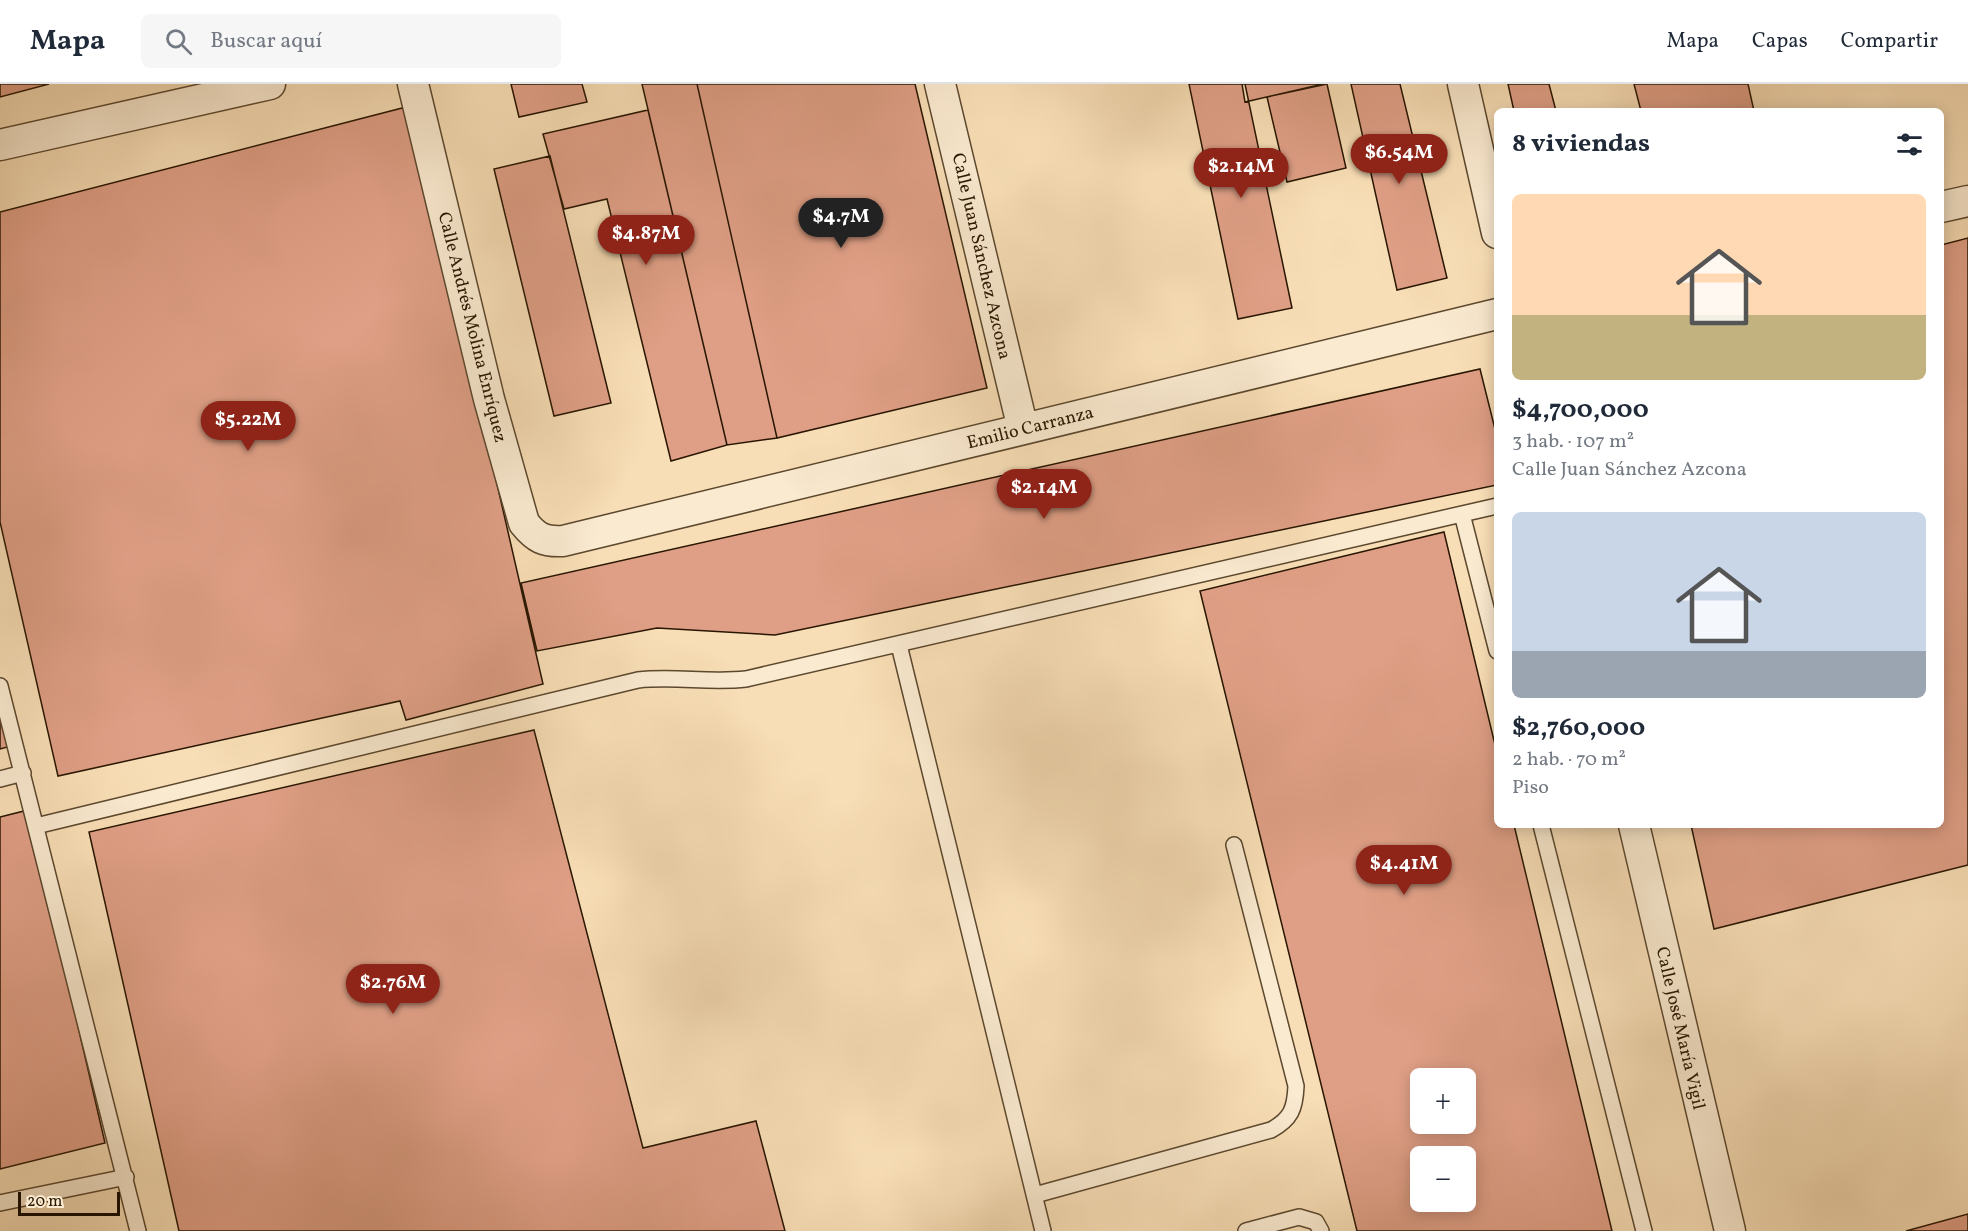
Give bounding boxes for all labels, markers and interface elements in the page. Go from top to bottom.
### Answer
search box [141,14,561,68]
text: Mapa [30,22,105,61]
icon: search [162,25,195,58]
text: Buscar aquí [210,26,322,57]
text: Mapa [1667,27,1719,56]
text: Capas [1752,27,1808,56]
text: Compartir [1841,27,1938,56]
text: 8 viviendas [1512,126,1650,162]
icon: filters [1893,128,1926,161]
pin: $6.54M [1350,134,1448,185]
text: $6.54M [1365,139,1433,167]
pin: $2.14M [1192,148,1290,199]
street label: Calle Juan Sánchez Azcona [945,151,1016,362]
text: $2.14M [1208,153,1274,181]
pin: $4.7M [799,198,883,249]
text: $4.7M [812,203,870,231]
street label: Calle Andrés Molina Enríquez [431,210,512,445]
pin: $4.87M [597,215,695,266]
text: $4.87M [612,220,680,248]
icon: home [1665,233,1773,341]
text: $4,700,000 [1512,392,1649,428]
pin: $5.22M [199,401,297,452]
street label: Emilio Carranza [964,401,1096,456]
text: $5.22M [215,406,281,434]
text: 3 hab. · 107 m² [1512,428,1634,456]
text: Calle Juan Sánchez Azcona [1512,456,1747,484]
pin: $2.14M [995,469,1093,520]
text: $2.14M [1011,474,1077,502]
icon: home [1665,551,1773,659]
text: $2,760,000 [1512,710,1645,746]
text: 2 hab. · 70 m² [1512,746,1626,774]
text: Piso [1512,774,1549,802]
pin: $4.41M [1355,845,1453,896]
text: $4.41M [1370,850,1438,878]
street label: Calle José María Vigil [1649,944,1710,1112]
pin: $2.76M [344,964,442,1015]
text: $2.76M [360,969,426,997]
map controls [1410,1068,1476,1212]
button: + [1410,1068,1476,1134]
button: − [1410,1146,1476,1212]
scale bar [18,1189,120,1216]
text: 20 m [27,1191,62,1213]

